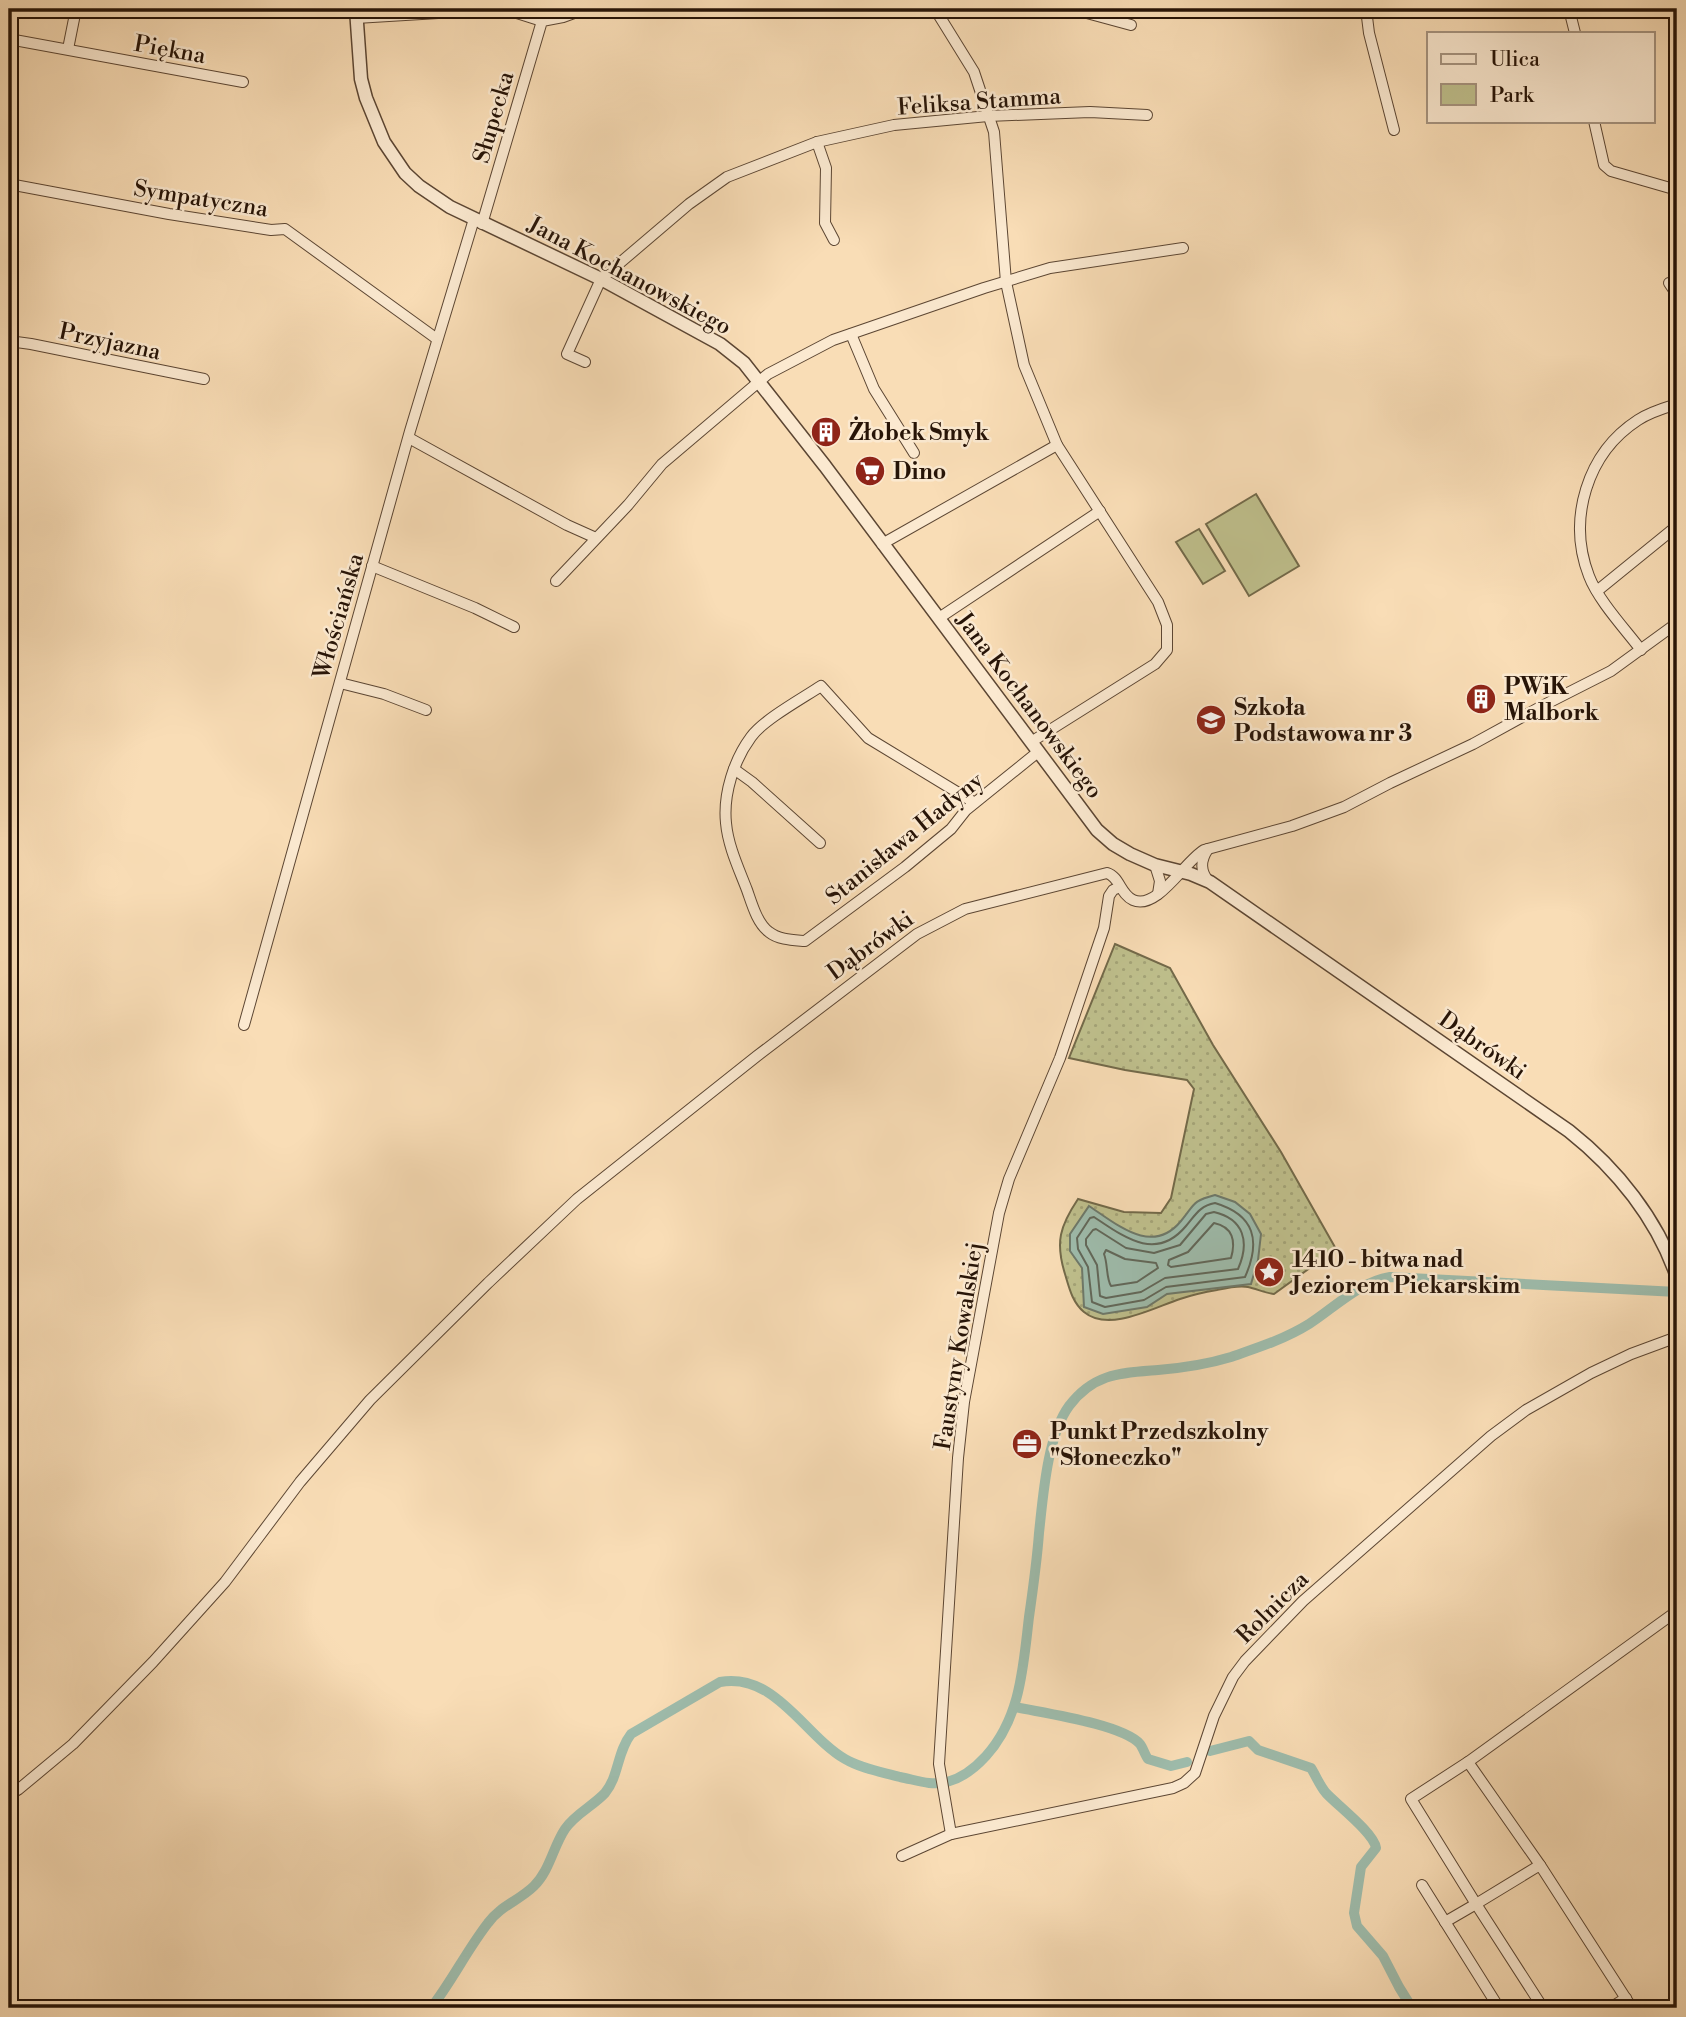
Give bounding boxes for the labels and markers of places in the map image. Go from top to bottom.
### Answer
building icon: Żłobek Smyk [809,415,843,449]
place label: Żłobek Smyk [849,416,990,447]
supermarket icon: Dino [853,454,887,488]
place label: Dino [893,458,946,486]
place label: PWiK Malbork [1504,673,1600,727]
building icon: PWiK Malbork [1464,682,1498,716]
place label: Szkoła Podstawowa nr 3 [1234,694,1412,748]
school or university icon: Szkoła Podstawowa nr 3 [1194,703,1228,737]
place label: 1410 - bitwa nad Jeziorem Piekarskim [1289,1246,1520,1300]
place icon: 1410 - bitwa nad Jeziorem Piekarskim [1252,1255,1286,1289]
place label: Punkt Przedszkolny "Słoneczko" [1050,1418,1269,1472]
office icon: Punkt Przedszkolny "Słoneczko" [1010,1427,1044,1461]

